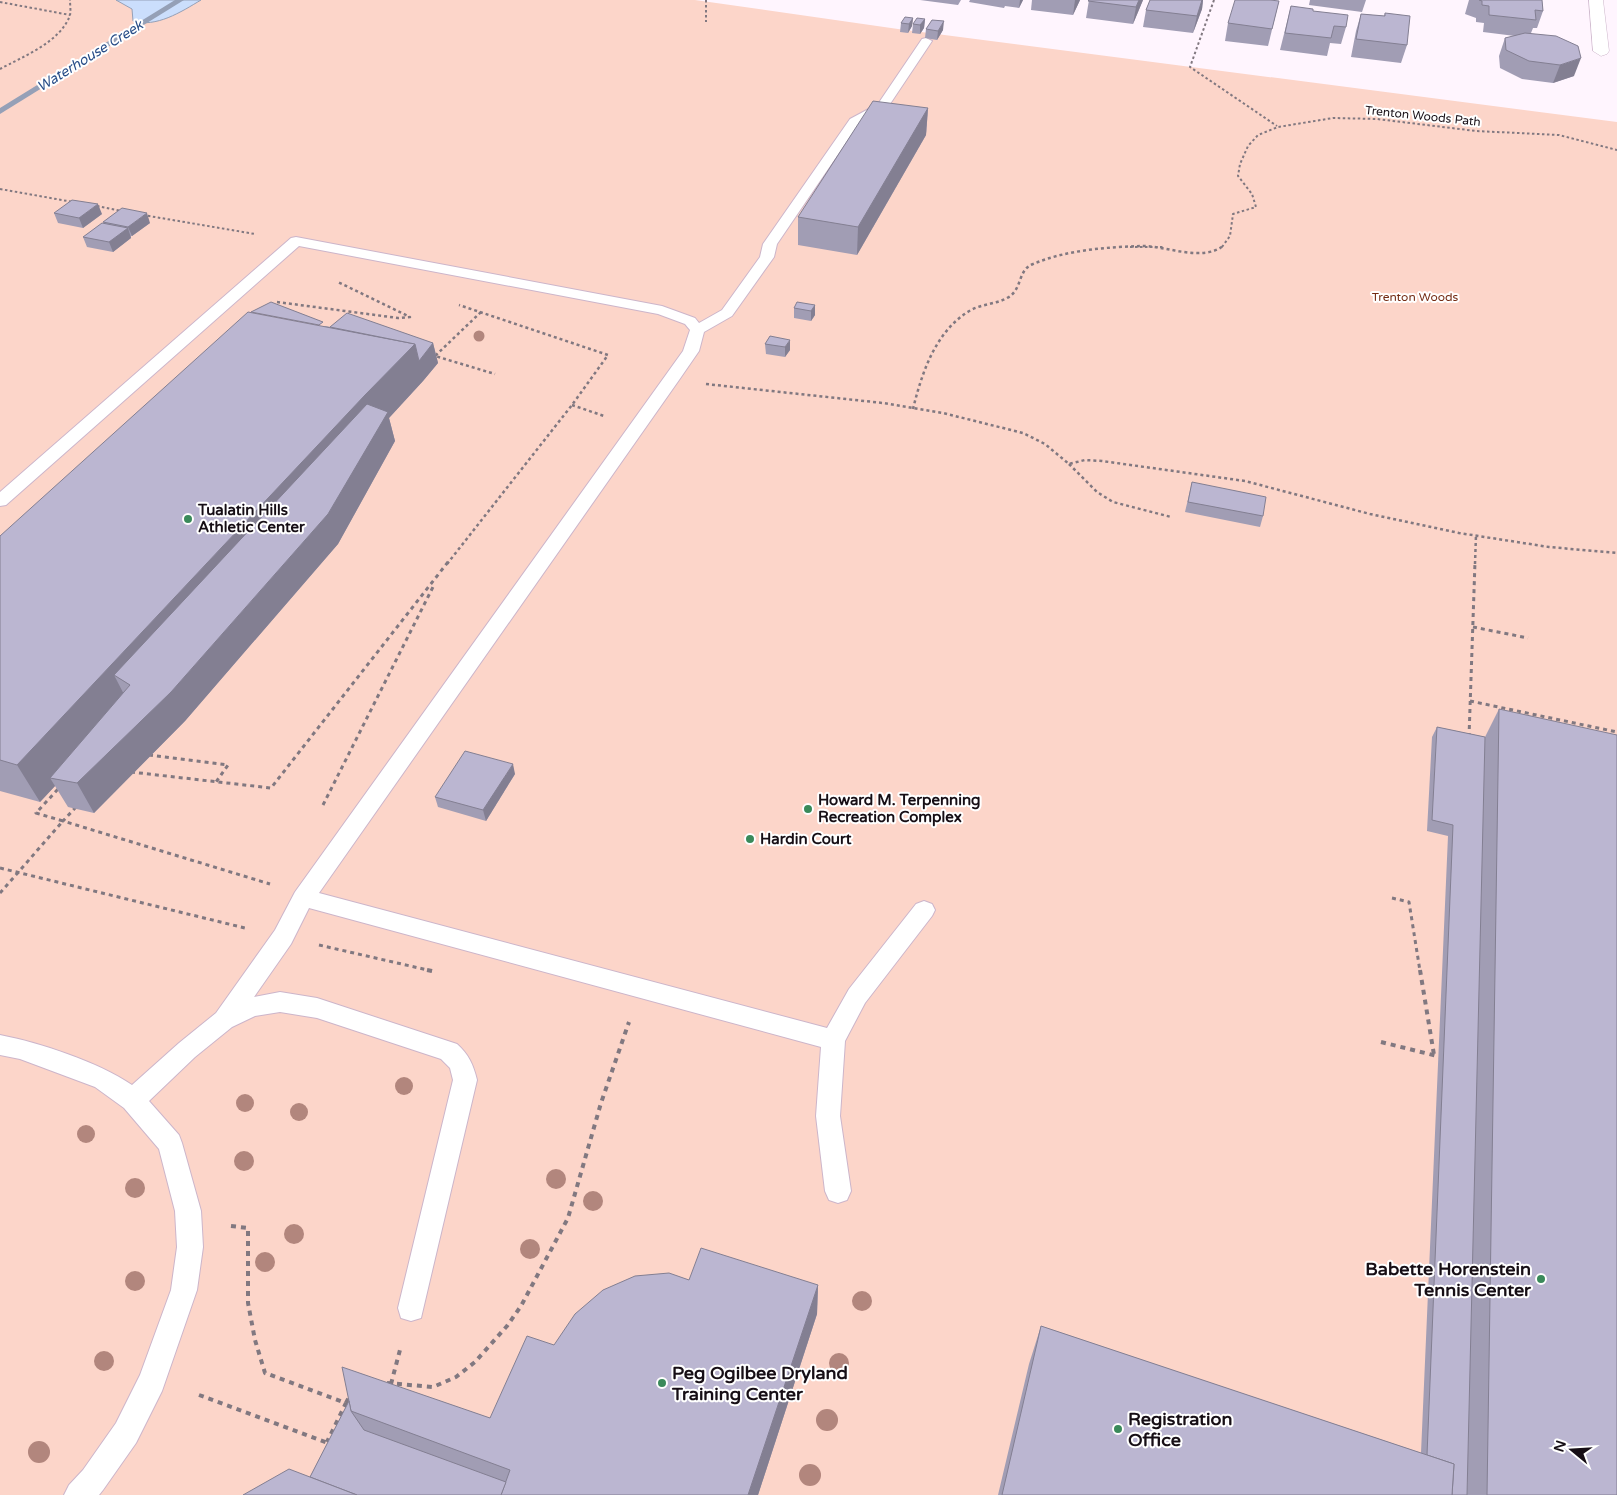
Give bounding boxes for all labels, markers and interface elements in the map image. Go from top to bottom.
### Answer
water label: Waterhouse Creek [34,16,147,96]
street label: Trenton Woods Path [1365,103,1481,129]
park label: Trenton Woods [1372,290,1459,304]
place label: Tualatin Hills Athletic Center [197,501,305,536]
marker: Tualatin Hills Athletic Center [182,513,194,525]
place label: Howard M. Terpenning Recreation Complex [818,791,981,827]
marker: Howard M. Terpenning Recreation Complex [802,803,814,815]
place label: Hardin Court [760,830,852,848]
marker: Hardin Court [744,833,756,845]
place label: Babette Horenstein Tennis Center [1365,1258,1532,1301]
marker: Babette Horenstein Tennis Center [1535,1273,1547,1285]
place label: Peg Ogilbee Dryland Training Center [671,1362,848,1405]
marker: Peg Ogilbee Dryland Training Center [656,1377,668,1389]
place label: Registration Office [1128,1408,1232,1451]
marker: Registration Office [1112,1423,1124,1435]
north arrow [1547,1425,1597,1475]
text: N [1550,1438,1570,1454]

